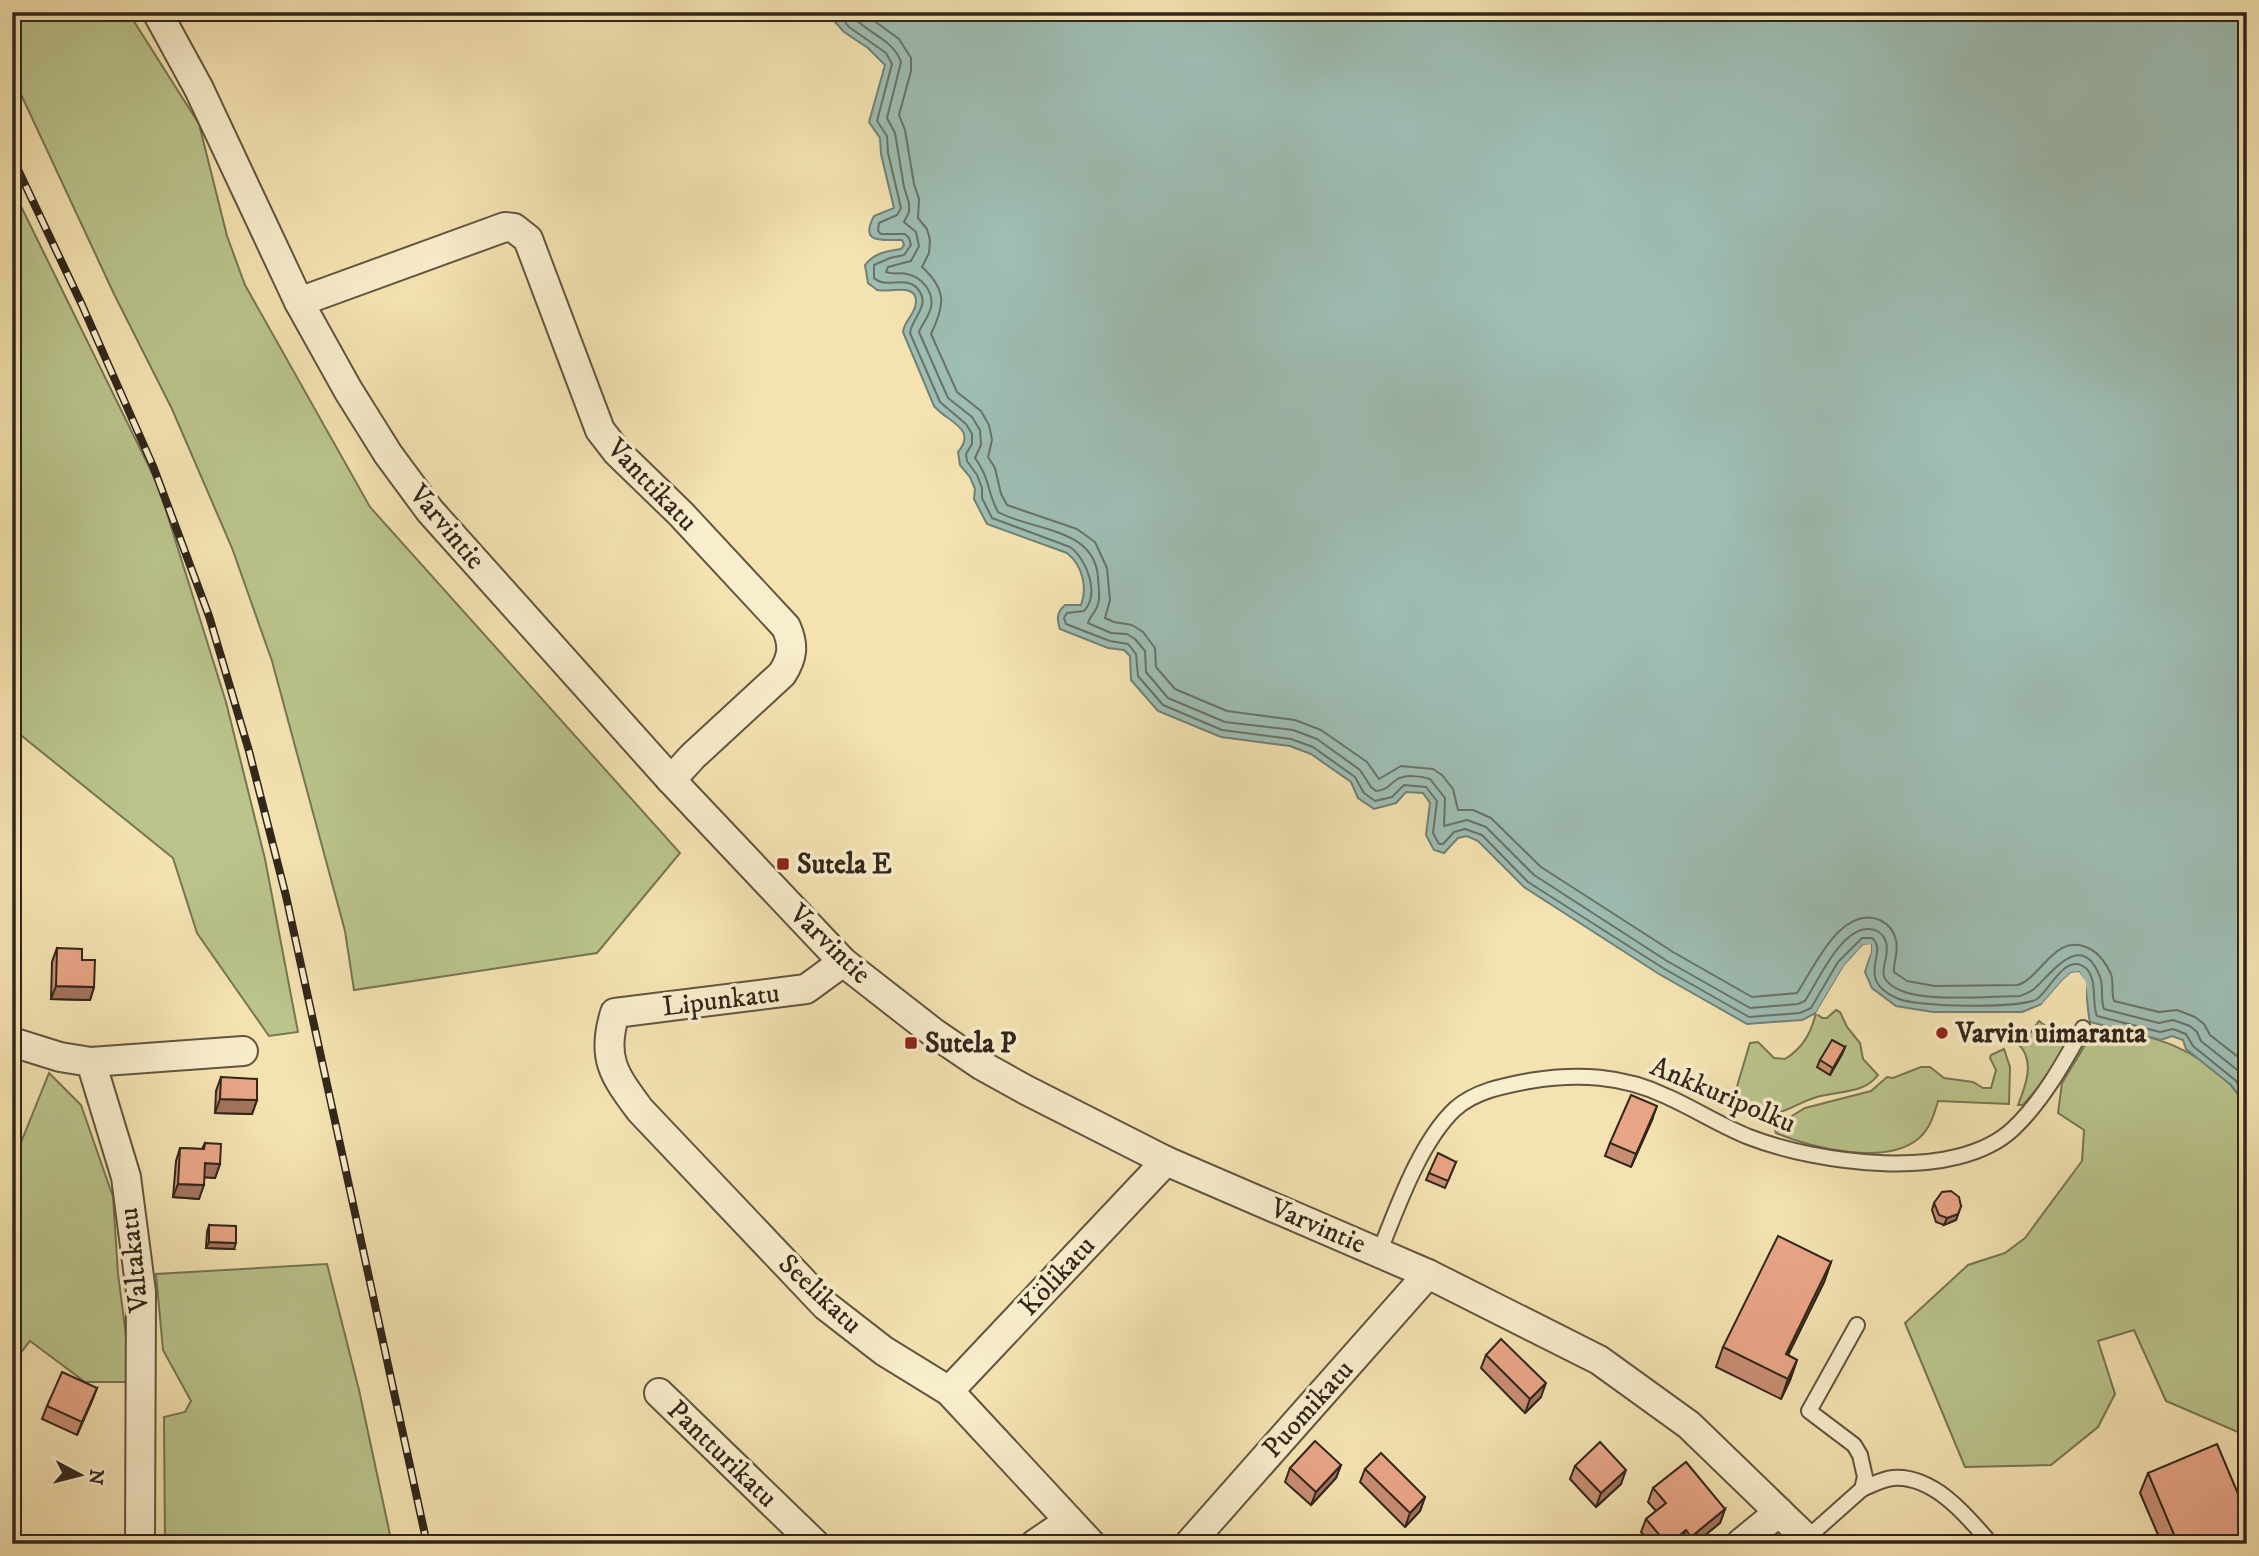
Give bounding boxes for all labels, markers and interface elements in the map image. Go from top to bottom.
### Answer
street label: Vanttikatu [599,430,705,539]
street label: Varvintie [401,476,493,577]
place label: Sutela E [797,847,892,882]
marker: Sutela E [775,856,791,872]
street label: Varvintie [781,896,878,991]
street label: Lipunkatu [660,975,782,1025]
place label: Varvin uimaranta [1955,1016,2147,1051]
marker: Varvin uimaranta [1934,1025,1950,1041]
place label: Sutela P [925,1026,1017,1061]
marker: Sutela P [903,1035,919,1051]
street label: Ankkuripolku [1645,1049,1801,1141]
street label: Varvintie [1264,1190,1371,1262]
street label: Valtakatu [111,1206,157,1315]
street label: Kölikatu [1011,1229,1103,1323]
street label: Seelikatu [771,1246,869,1342]
street label: Puomikatu [1255,1353,1361,1465]
street label: Pantturikatu [659,1393,785,1515]
north arrow [46,1440,116,1510]
text: N [83,1468,108,1486]

